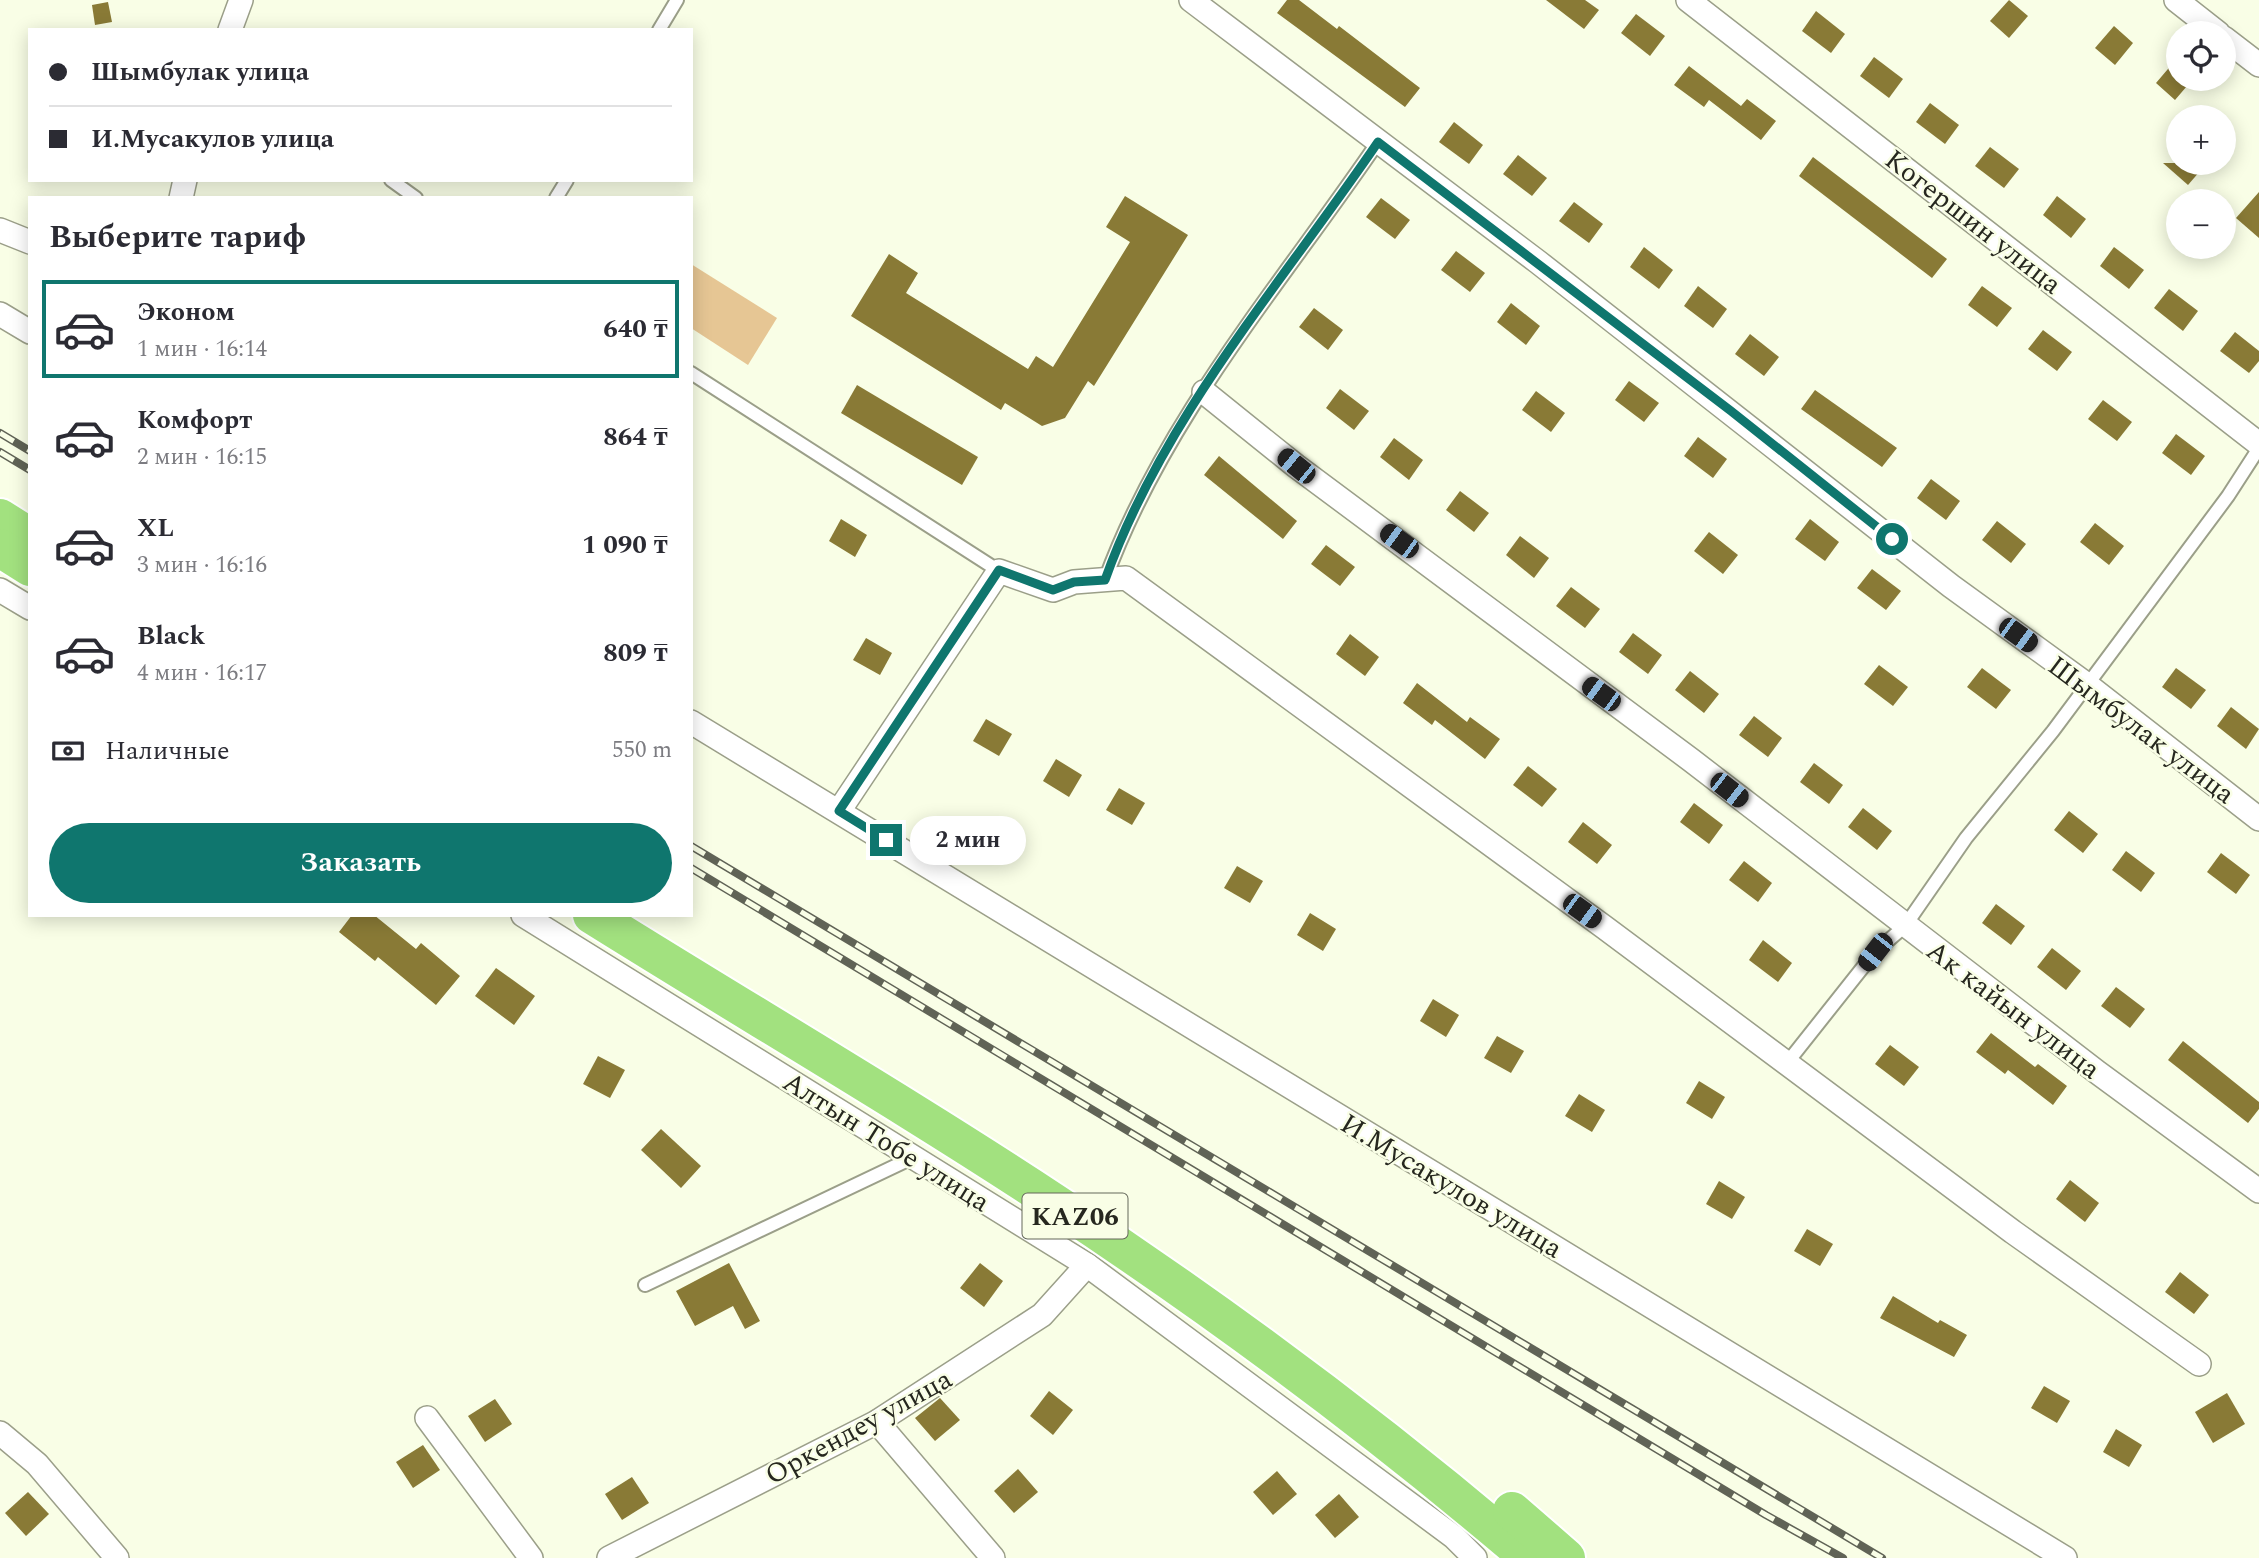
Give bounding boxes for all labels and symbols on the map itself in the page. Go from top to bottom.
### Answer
street label: Когершин улица [1875,139,2071,306]
car [1274,445,1319,487]
car [1376,520,1423,562]
route start [1876,523,1908,555]
car [1995,614,2042,656]
street label: Шымбулак улица [2038,645,2244,815]
car [1578,673,1625,715]
car [1706,769,1753,811]
callout: 2 мин [910,816,1026,864]
route end [870,824,902,856]
car [1559,890,1606,932]
car [1854,929,1897,975]
street label: Ак кайын улица [1917,930,2110,1090]
street label: Алтын Тобе улица [774,1061,999,1224]
street label: И.Мусакулов улица [1332,1103,1571,1270]
road number: KАZ06 [1023,1194,1128,1238]
street label: Оркендеу улица [757,1358,960,1497]

